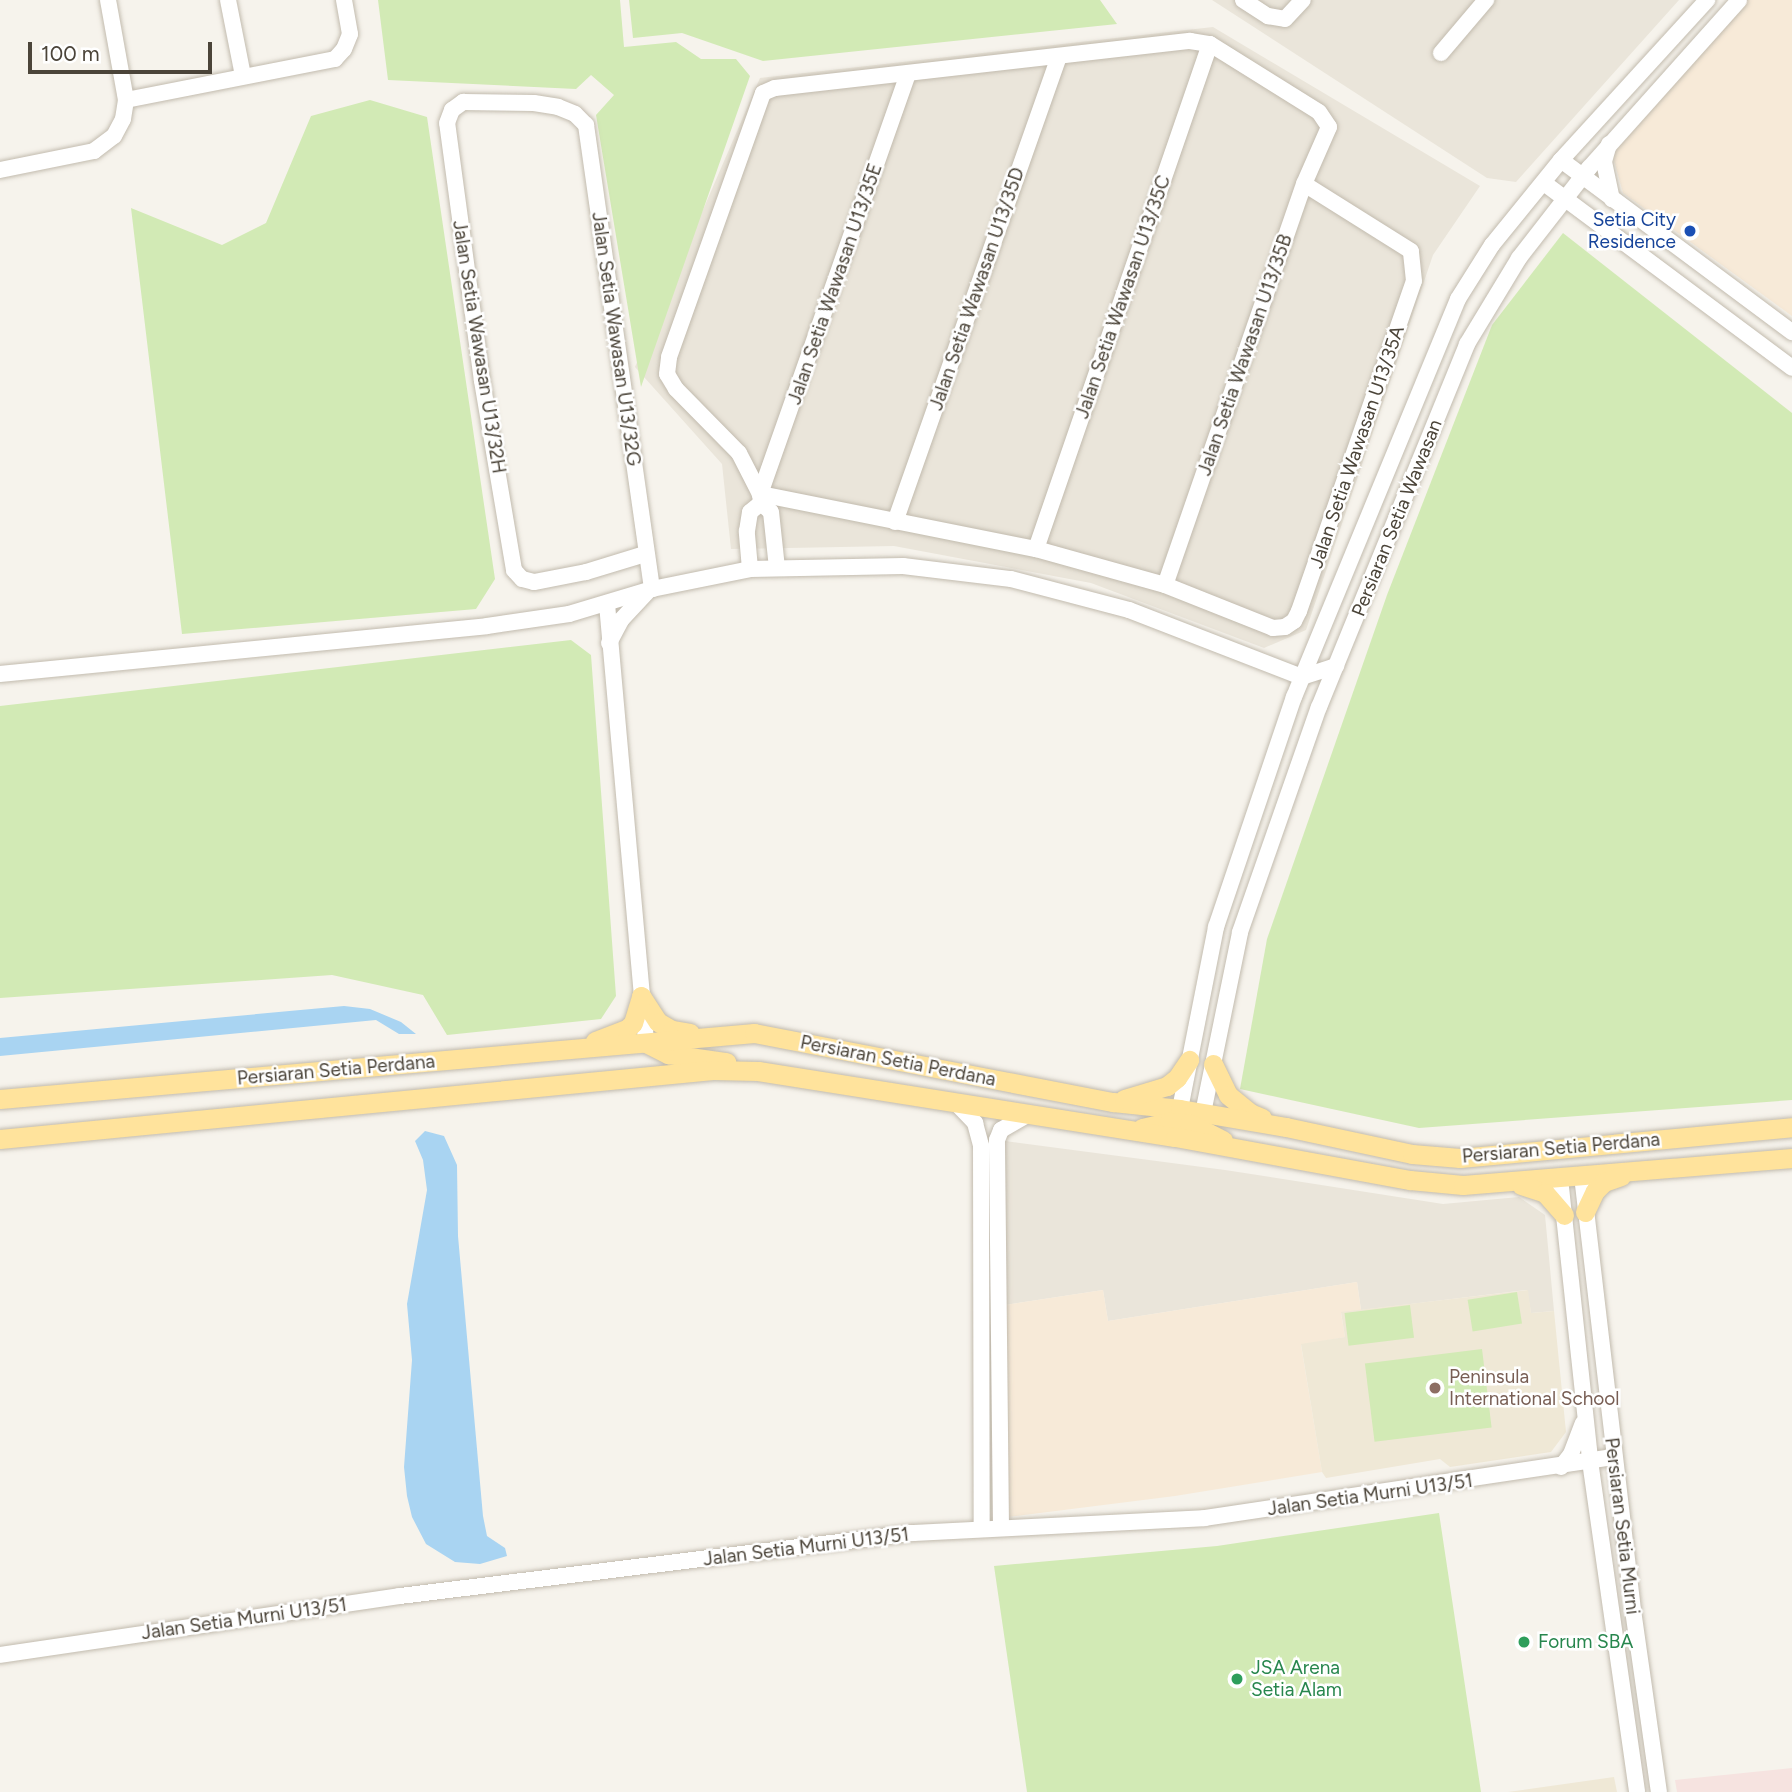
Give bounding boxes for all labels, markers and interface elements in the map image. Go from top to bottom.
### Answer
scale bar [32,28,215,72]
text: 100 m [41,41,100,66]
street label: Jalan Setia Wawasan U13/35E [783,160,887,408]
street label: Jalan Setia Wawasan U13/35D [925,165,1029,413]
street label: Jalan Setia Wawasan U13/35C [1071,172,1175,422]
place label: Setia City Residence [1588,209,1676,253]
street label: Jalan Setia Wawasan U13/32G [587,211,645,467]
street label: Jalan Setia Wawasan U13/32H [448,219,510,475]
marker: Setia City Residence [1682,223,1698,239]
street label: Jalan Setia Wawasan U13/35B [1193,231,1297,479]
street label: Jalan Setia Wawasan U13/35A [1305,323,1409,571]
street label: Persiaran Setia Wawasan [1347,416,1447,620]
street label: Persiaran Setia Perdana [798,1031,998,1091]
street label: Persiaran Setia Perdana [236,1050,436,1090]
street label: Persiaran Setia Perdana [1461,1128,1661,1168]
place label: Peninsula International School [1449,1366,1620,1410]
marker: Peninsula International School [1427,1380,1443,1396]
street label: Persiaran Setia Murni [1600,1436,1644,1616]
street label: Jalan Setia Murni U13/51 [1266,1469,1474,1521]
street label: Jalan Setia Murni U13/51 [702,1523,910,1571]
street label: Jalan Setia Murni U13/51 [140,1593,348,1645]
place label: Forum SBA [1538,1631,1633,1653]
marker: Forum SBA [1516,1634,1532,1650]
place label: JSA Arena Setia Alam [1251,1657,1342,1701]
marker: JSA Arena Setia Alam [1229,1671,1245,1687]

